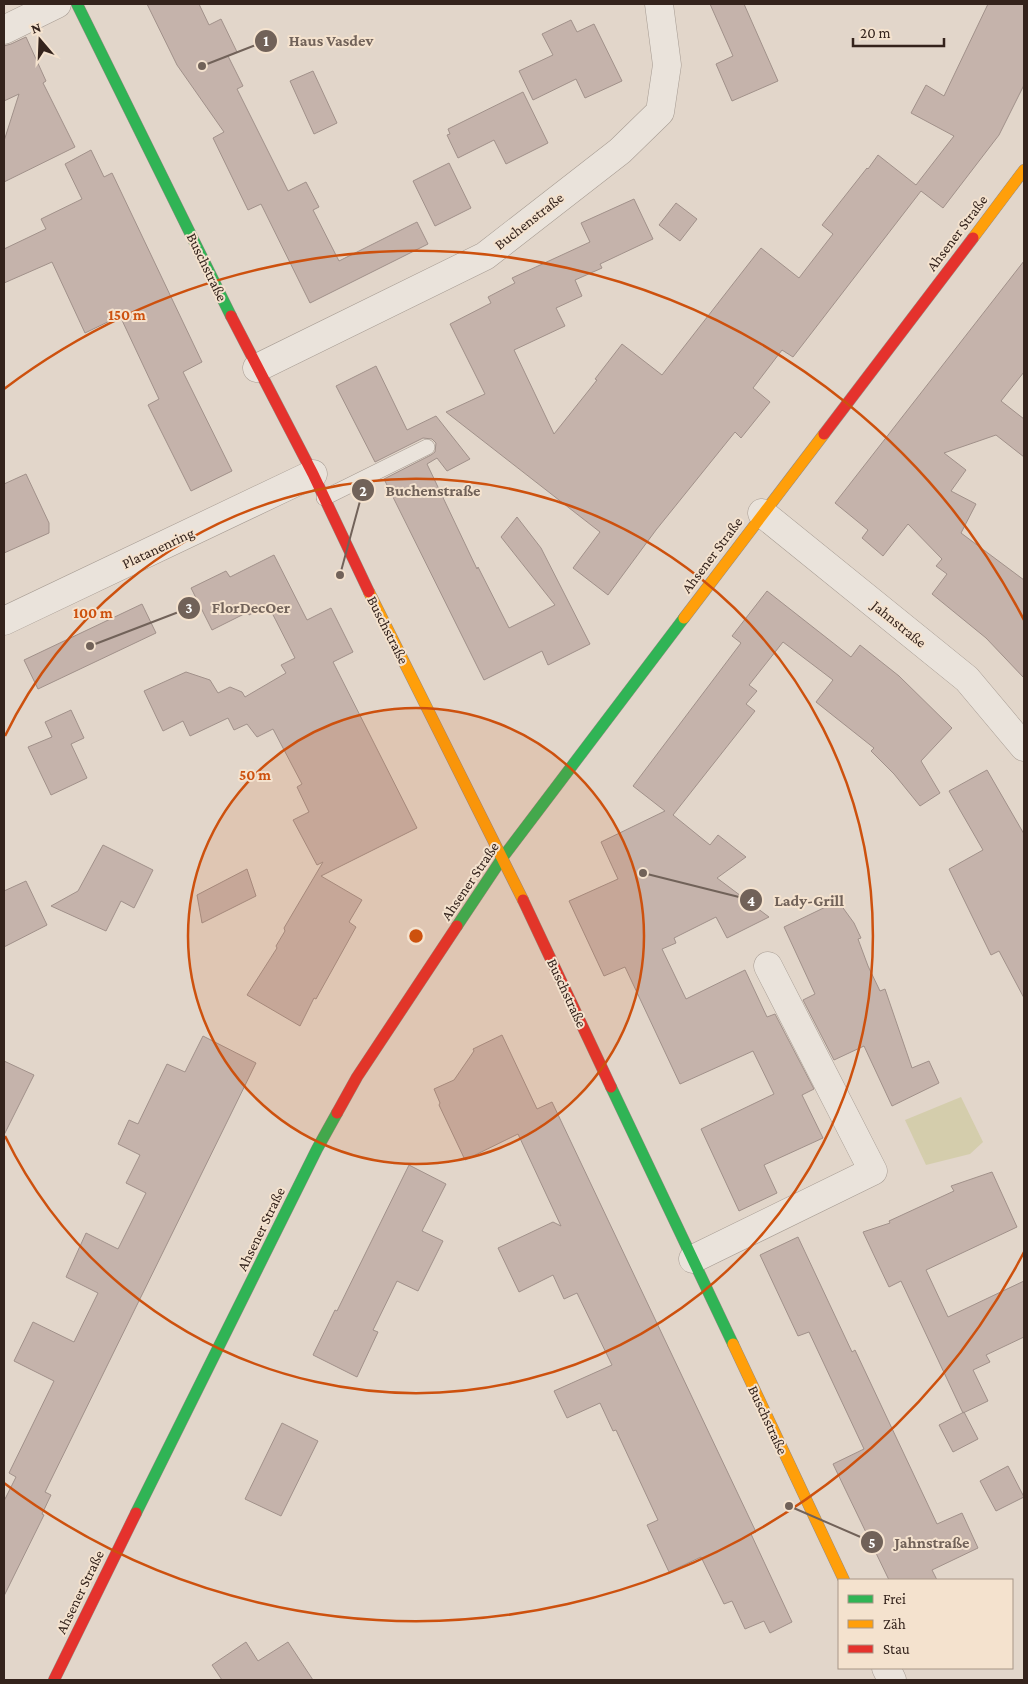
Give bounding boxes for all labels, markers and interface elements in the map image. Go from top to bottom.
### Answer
north arrow [15,15,65,65]
scale bar [853,15,944,47]
text: N [29,18,43,37]
callout: Haus Vasdev [254,25,383,56]
text: 20 m [860,25,891,41]
text: Haus Vasdev [289,32,373,49]
text: 1 [263,33,269,49]
street label: Buchenstraße [491,189,567,253]
street label: Ahsener Straße [923,192,991,274]
street label: Buschstraße [184,230,231,304]
text: 150 m [108,307,146,323]
callout: Buchenstraße [350,475,490,506]
text: Buchenstraße [386,482,481,499]
text: 2 [359,483,367,499]
street label: Ahsener Straße [678,514,746,596]
street label: Platanenring [119,524,197,573]
callout: FlorDecOer [176,592,300,623]
street label: Buschstraße [364,593,412,667]
street label: Jahnstraße [866,596,930,652]
text: FlorDecOer [212,599,291,616]
text: 3 [185,600,193,616]
text: 100 m [73,605,113,621]
text: 50 m [239,767,271,783]
street label: Ahsener Straße [438,839,502,923]
callout: Lady-Grill [739,885,854,916]
text: Lady-Grill [774,892,844,909]
text: 4 [747,893,755,909]
centre of rings [407,927,425,945]
street label: Buschstraße [544,956,590,1030]
street label: Ahsener Straße [234,1184,288,1273]
street label: Buschstraße [745,1383,791,1457]
callout: Jahnstraße [859,1527,979,1558]
text: Jahnstraße [893,1534,970,1551]
text: 5 [868,1535,876,1551]
street label: Ahsener Straße [53,1547,107,1636]
legend [838,1579,1013,1669]
text: Frei [883,1591,906,1607]
text: Zäh [883,1616,906,1632]
text: Stau [883,1641,910,1657]

